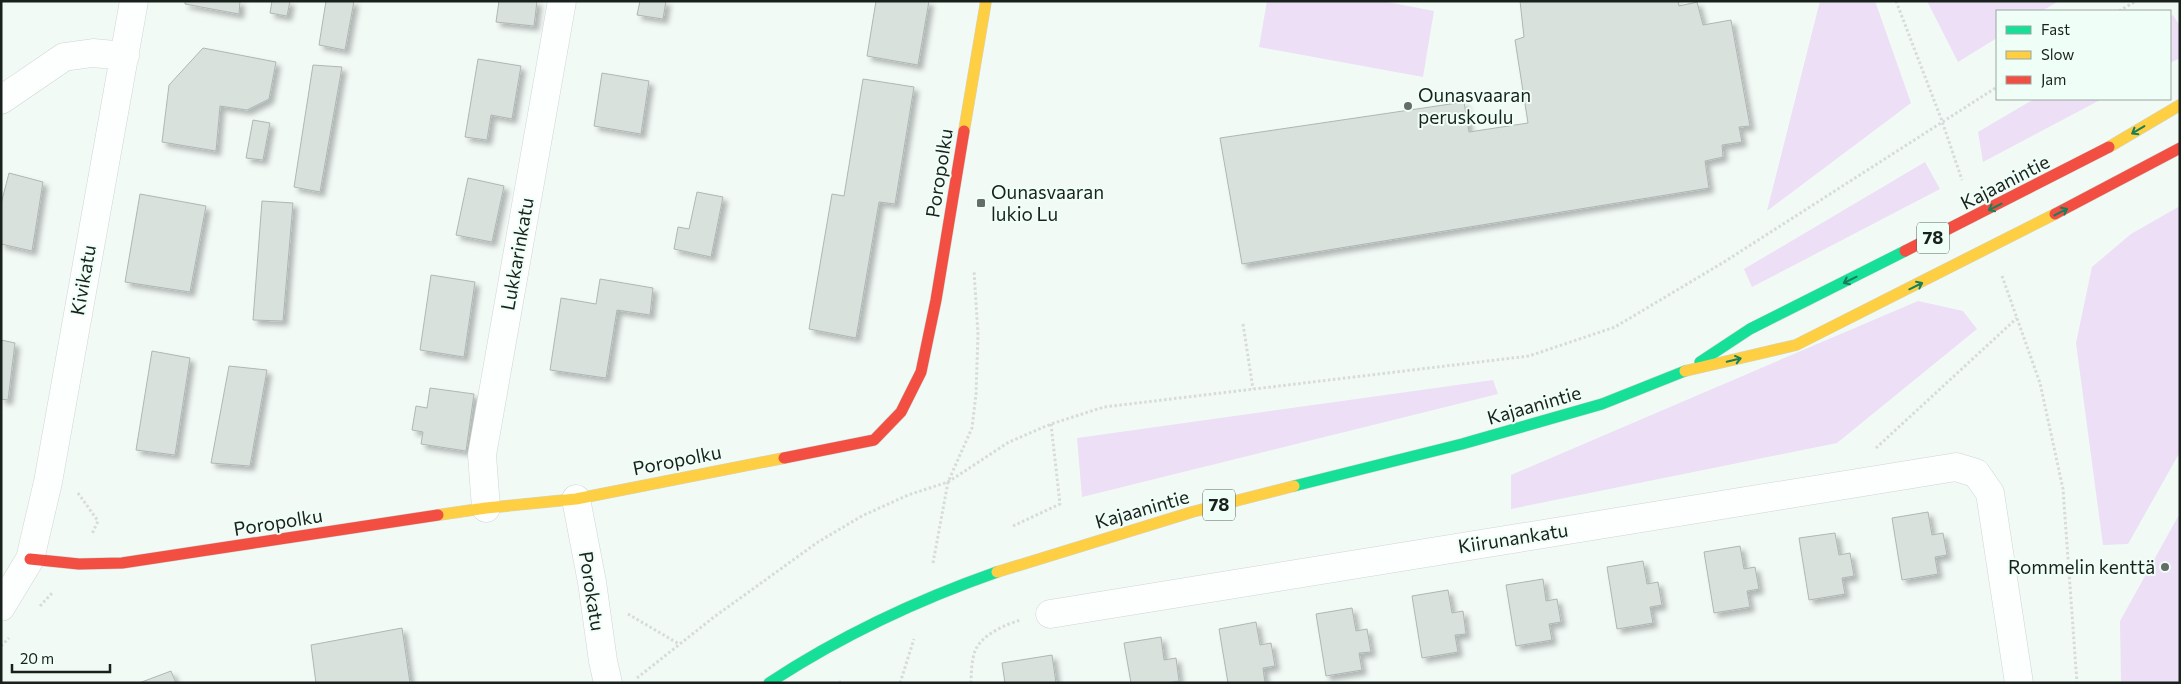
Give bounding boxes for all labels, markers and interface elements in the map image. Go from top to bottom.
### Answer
legend [1996,10,2171,100]
text: Fast [2041,20,2070,38]
text: Slow [2041,45,2074,63]
text: Jam [2041,70,2066,88]
place label: Ounasvaaran peruskoulu [1418,83,1531,128]
marker: Ounasvaaran peruskoulu [1402,100,1414,112]
one-way arrow [2132,125,2146,135]
street label: Poropolku [920,127,957,219]
street label: Kajaanintie [1956,149,2053,214]
place label: Ounasvaaran lukio Lu [991,180,1104,225]
street label: Lukkarinkatu [495,196,538,312]
marker: Ounasvaaran lukio Lu [975,197,987,209]
one-way arrow [1988,203,2003,212]
one-way arrow [2053,207,2068,217]
road number: 78 [1917,222,1949,254]
street label: Kivikatu [65,243,100,317]
one-way arrow [1843,276,1858,285]
one-way arrow [1908,281,1923,291]
one-way arrow [1725,355,1741,365]
street label: Kajaanintie [1484,380,1584,429]
street label: Poropolku [631,440,723,479]
street label: Kajaanintie [1092,484,1192,533]
road number: 78 [1203,490,1235,520]
street label: Poropolku [232,503,324,540]
street label: Kiirunankatu [1456,517,1570,558]
street label: Porokatu [575,550,610,632]
place label: Rommelin kenttä [2008,555,2155,578]
marker: Rommelin kenttä [2159,561,2171,573]
scale bar [12,642,110,674]
text: 20 m [20,649,54,667]

